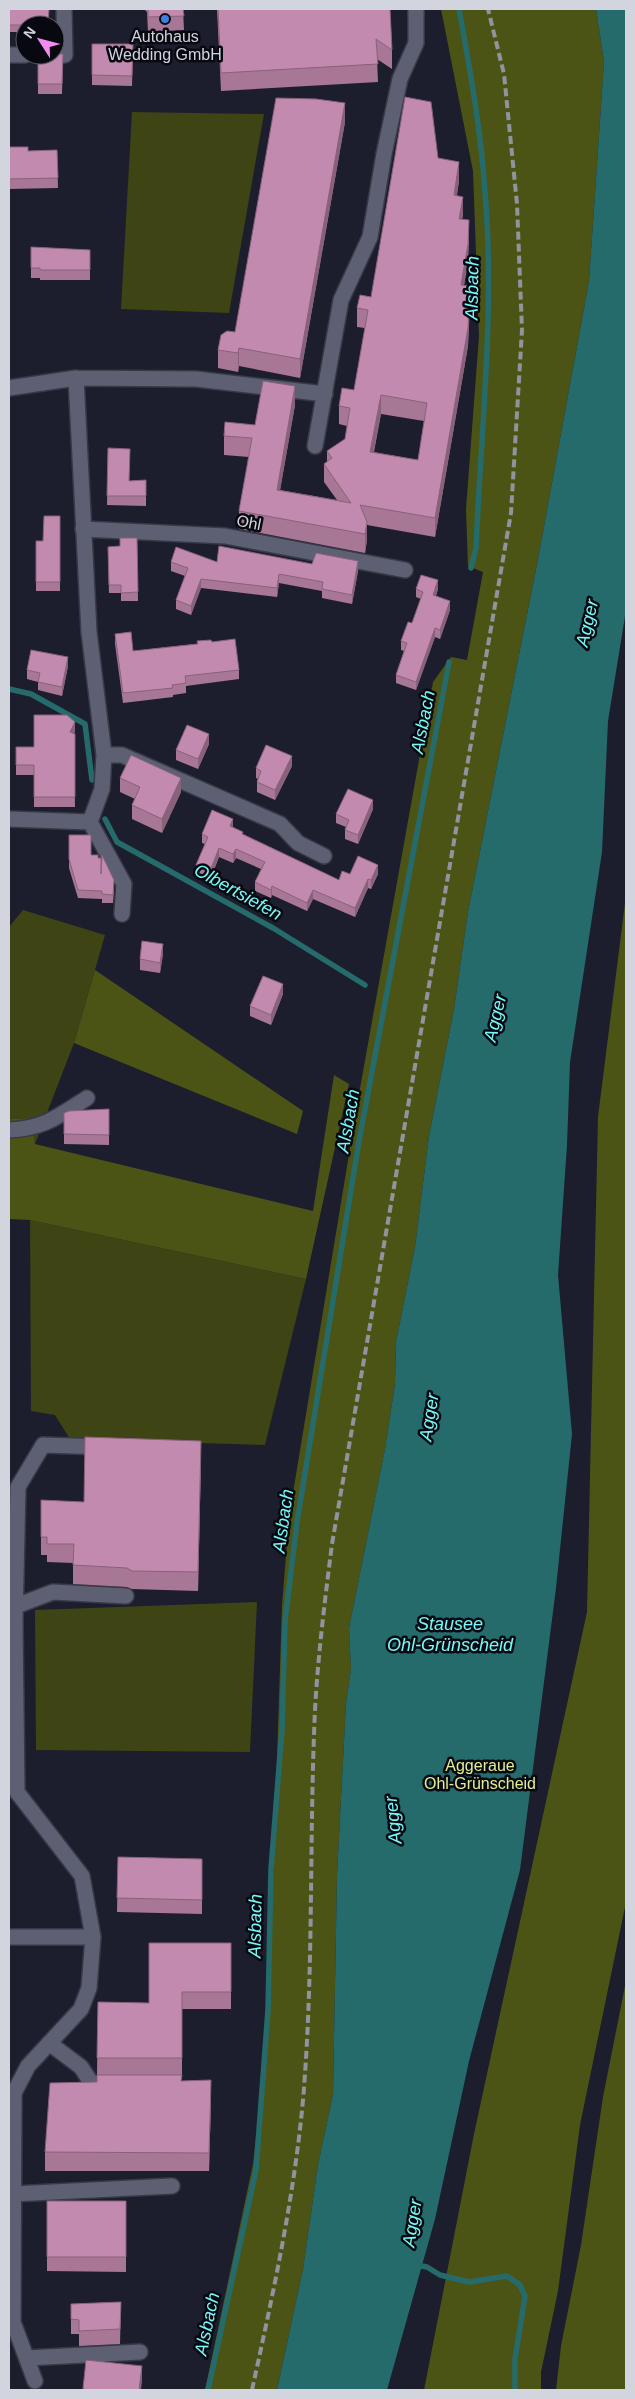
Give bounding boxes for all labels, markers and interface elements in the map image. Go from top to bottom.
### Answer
marker: Autohaus Wedding GmbH [159,13,171,25]
north arrow [15,15,65,65]
text: N [20,24,39,41]
place label: Autohaus Wedding GmbH [108,28,222,63]
water label: Alsbach [461,256,483,321]
street label: Ohl [235,512,263,533]
water label: Agger [572,596,602,650]
water label: Alsbach [407,689,439,756]
water label: Olbertsiefen [191,860,285,924]
water label: Agger [480,991,510,1045]
water label: Alsbach [332,1088,363,1155]
water label: Agger [415,1391,443,1443]
water label: Alsbach [269,1488,297,1555]
water label: Stausee Ohl-Grünscheid [387,1614,514,1655]
park label: Aggeraue Ohl-Grünscheid [424,1757,536,1792]
water label: Agger [380,1794,406,1846]
water label: Alsbach [244,1894,266,1959]
water label: Agger [398,2197,426,2249]
water label: Alsbach [190,2291,223,2358]

